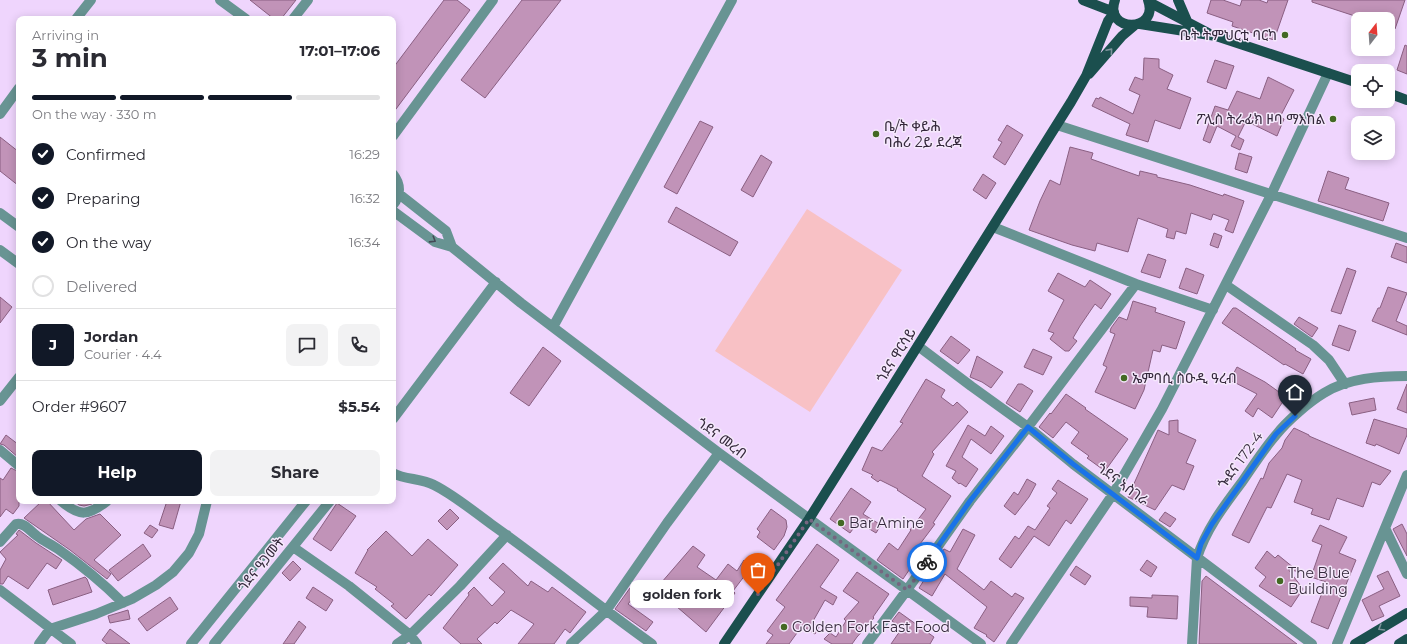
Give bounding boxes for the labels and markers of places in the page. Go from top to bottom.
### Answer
place label: ቤት ትምህርቲ ባርካ [1180,26,1277,44]
marker: ቤት ትምህርቲ ባርካ [1280,30,1290,40]
place label: ፖሊስ ትራፊክ ዞባ ማእከል [1196,110,1326,128]
marker: ፖሊስ ትራፊክ ዞባ ማእከል [1328,114,1338,124]
place label: ቤ/ት ቀይሕ ባሕሪ 2ይ ደረጃ [884,117,962,151]
marker: ቤ/ት ቀይሕ ባሕሪ 2ይ ደረጃ [871,129,881,139]
place label: ኤምባሲ ስዑዲ ዓረብ [1132,369,1237,387]
marker: ኤምባሲ ስዑዲ ዓረብ [1119,373,1129,383]
pin [1278,375,1312,416]
place label: Bar Amine [849,514,924,532]
marker: Bar Amine [836,518,846,528]
pin [741,553,775,594]
place label: The Blue Building [1288,564,1350,598]
marker: The Blue Building [1275,576,1285,586]
callout: golden fork [630,580,734,608]
place label: Golden Fork Fast Food [792,618,950,636]
marker: Golden Fork Fast Food [779,622,789,632]

